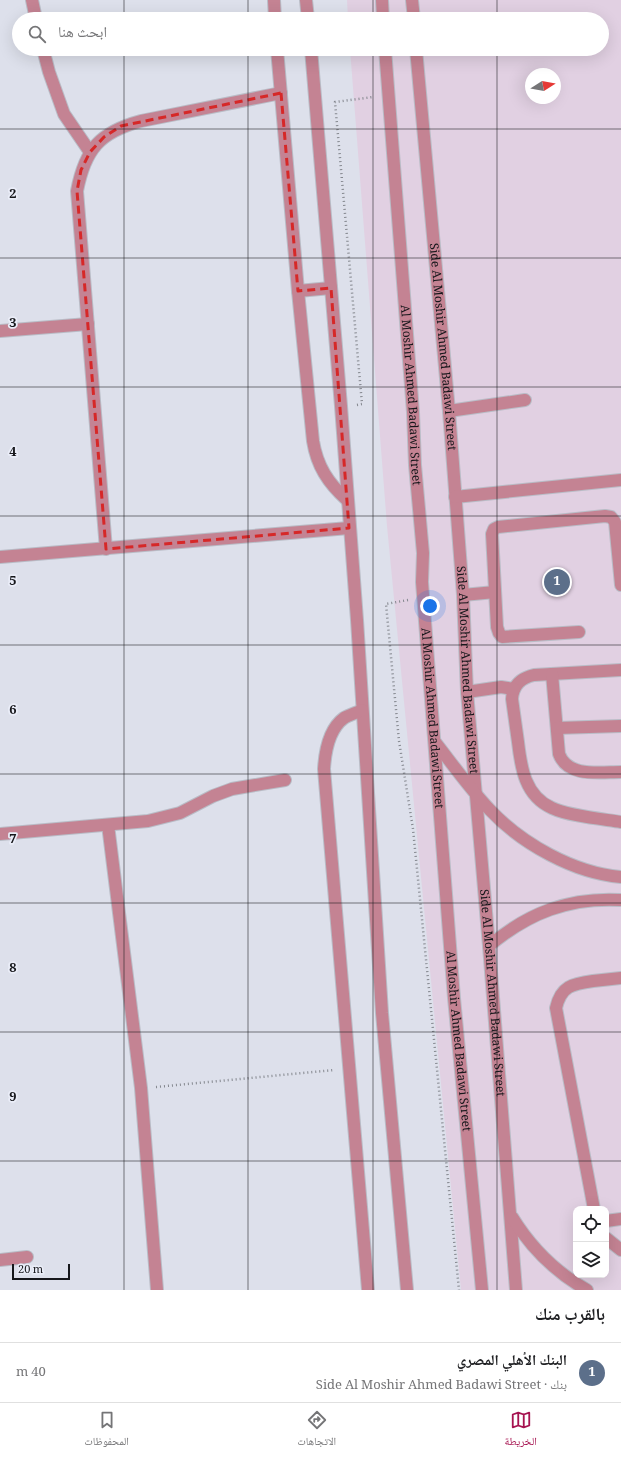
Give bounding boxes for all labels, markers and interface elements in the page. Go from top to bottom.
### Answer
search box [12,12,609,56]
text: ابحث هنا [58,21,107,47]
icon: search [26,23,48,45]
north arrow [525,68,561,104]
text: 2 [9,184,17,206]
street label: Side Al Moshir Ahmed Badawi Street [422,242,461,451]
street label: Al Moshir Ahmed Badawi Street [393,304,426,487]
text: 3 [9,313,17,335]
text: 4 [9,442,17,464]
street label: Side Al Moshir Ahmed Badawi Street [449,565,483,775]
pin: 1 [544,567,570,597]
text: 5 [9,571,17,593]
your location [420,596,440,616]
street label: Al Moshir Ahmed Badawi Street [414,627,448,809]
text: 6 [9,700,17,722]
text: 7 [9,829,17,851]
street label: Side Al Moshir Ahmed Badawi Street [472,888,510,1097]
street label: Al Moshir Ahmed Badawi Street [438,950,476,1132]
text: 8 [9,958,17,980]
text: 9 [9,1087,17,1109]
map controls [573,1206,609,1278]
button: locate [573,1206,609,1242]
button: layers [573,1242,609,1278]
text: 20 m [18,1261,43,1280]
scale bar [12,1262,70,1281]
text: بالقرب منك [535,1302,605,1331]
text: البنك الأهلي المصري [457,1349,567,1375]
text: 40 m [16,1362,46,1384]
text: 1 [588,1362,596,1384]
text: بنك · Side Al Moshir Ahmed Badawi Street [316,1375,567,1397]
tab: المحفوظات [84,1409,129,1452]
tab: الاتجاهات [297,1409,336,1452]
tab: الخريطة [504,1409,537,1452]

